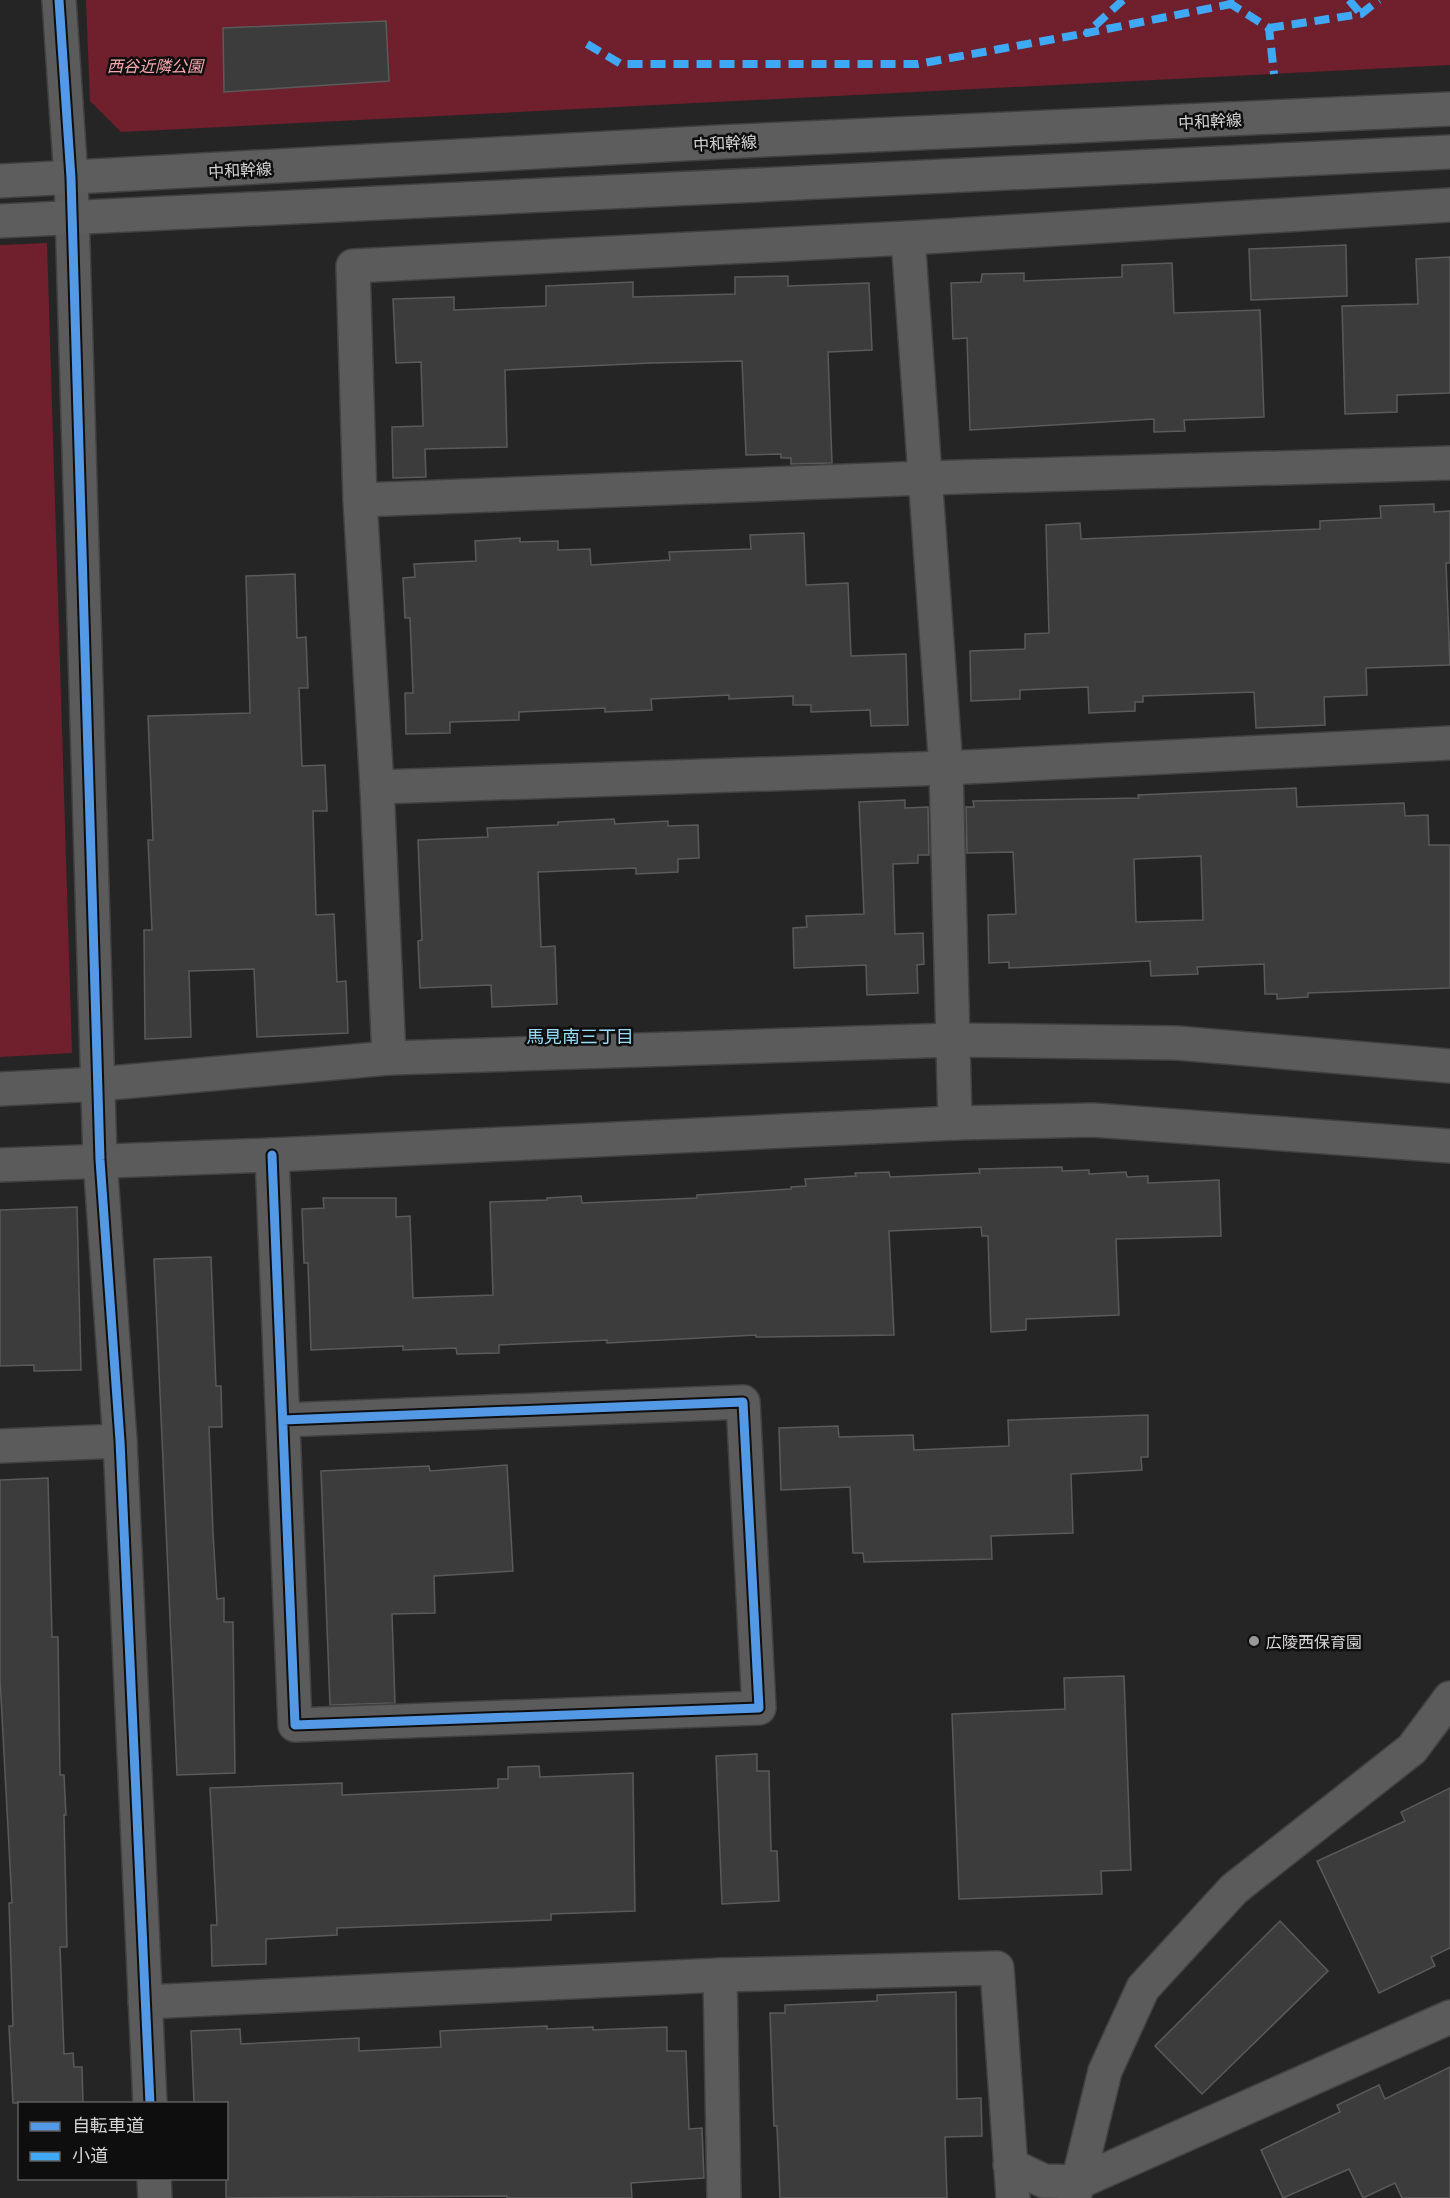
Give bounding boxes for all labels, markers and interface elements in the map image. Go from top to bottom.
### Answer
park label: 西谷近隣公園 [107,53,205,77]
street label: 中和幹線 [1177,106,1243,134]
street label: 中和幹線 [692,128,758,156]
street label: 中和幹線 [207,155,273,183]
district label: 馬見南三丁目 [526,1022,634,1049]
place label: 広陵西保育園 [1266,1629,1362,1653]
marker: 広陵西保育園 [1247,1634,1261,1648]
legend [18,2102,228,2180]
text: 自転車道 [72,2111,144,2138]
text: 小道 [72,2141,108,2168]

